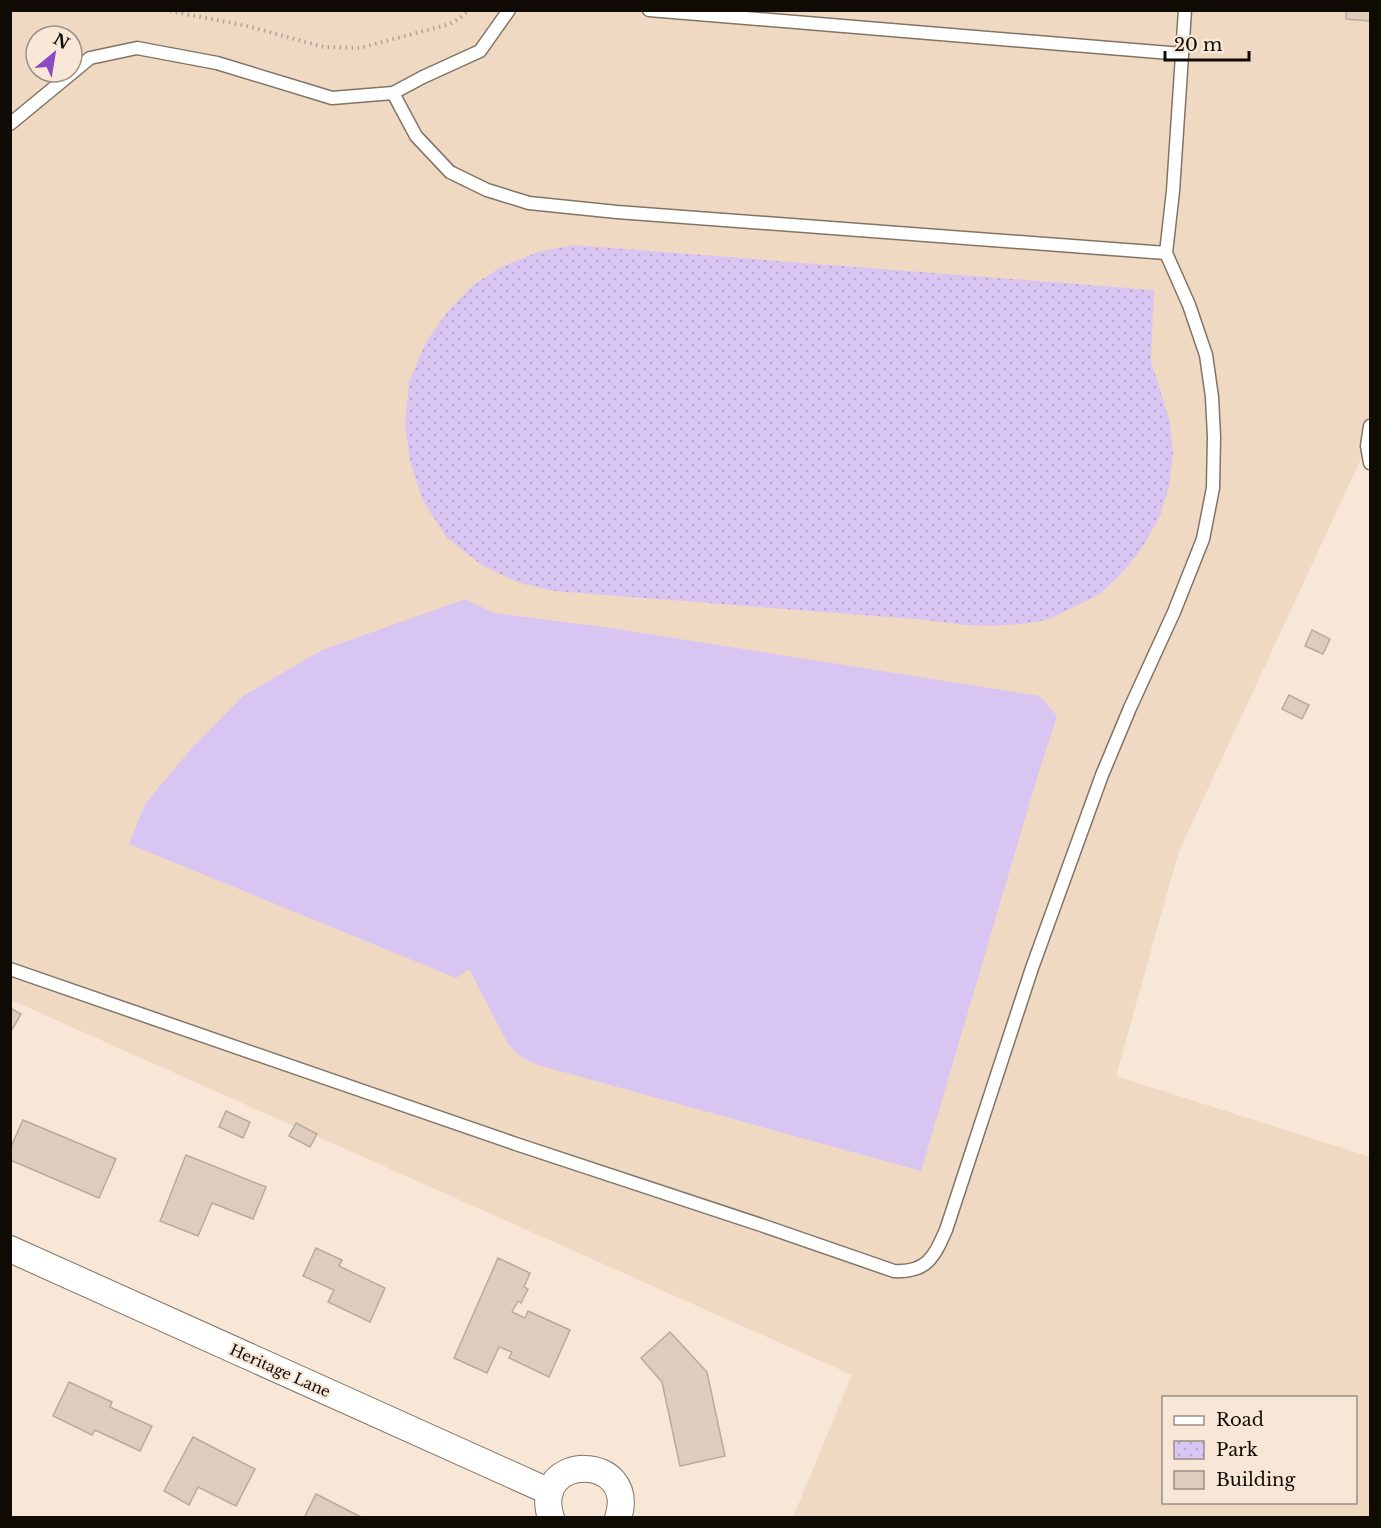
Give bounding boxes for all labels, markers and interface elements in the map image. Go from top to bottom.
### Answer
north arrow [24,24,84,84]
scale bar [1165,24,1249,62]
text: N [50,29,73,53]
text: 20 m [1174,34,1222,56]
street label: Heritage Lane [227,1340,334,1401]
legend [1162,1396,1357,1504]
text: Road [1216,1409,1264,1431]
text: Park [1216,1439,1258,1461]
text: Building [1216,1469,1295,1491]

